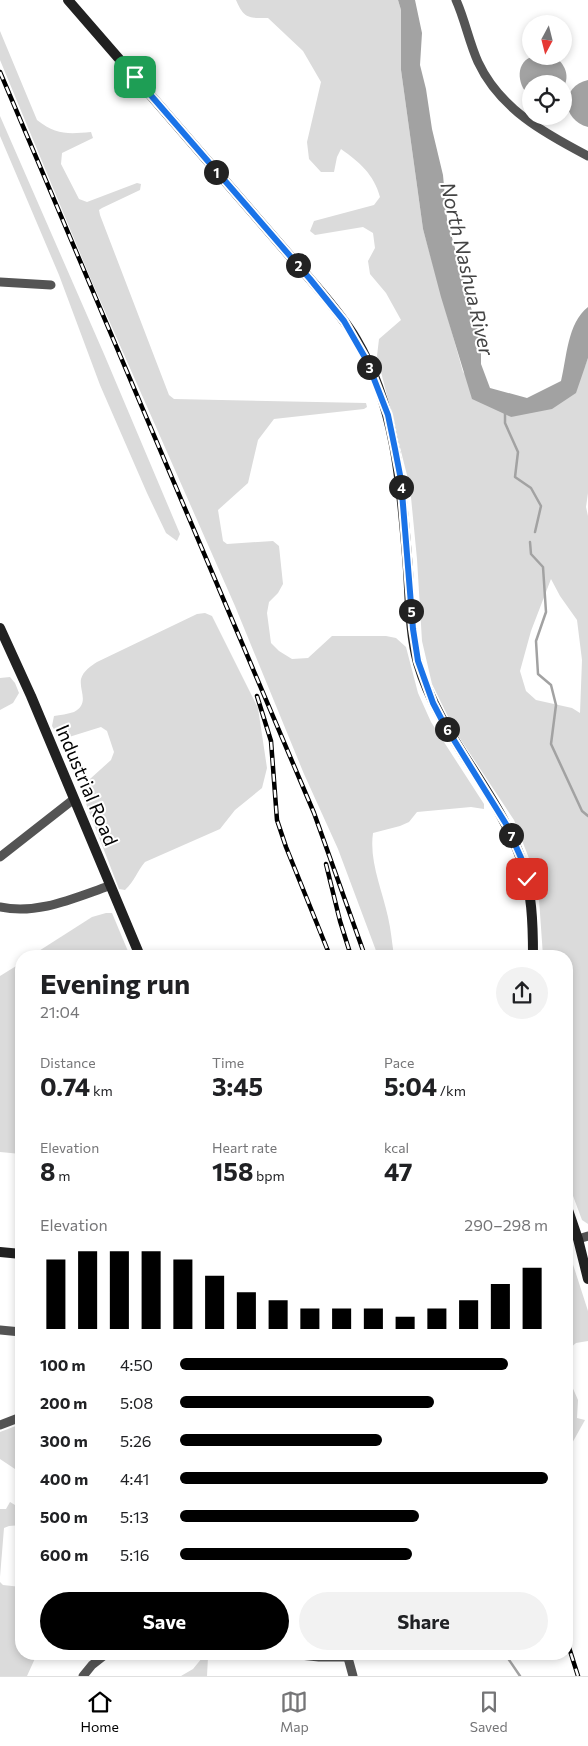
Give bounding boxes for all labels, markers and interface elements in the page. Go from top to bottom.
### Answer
north arrow [522,15,572,65]
map controls [522,15,572,125]
pin [114,56,156,98]
icon: arrive [121,63,149,91]
button: locate [522,75,572,125]
pin: 1 [204,160,228,184]
text: 1 [213,164,220,181]
water label: North Nashua River [436,180,500,359]
pin: 2 [286,252,310,278]
text: 2 [295,257,302,274]
pin: 3 [356,354,382,380]
text: 3 [365,359,374,376]
pin: 4 [388,474,414,500]
text: 4 [397,479,406,496]
pin: 5 [398,598,424,624]
text: 5 [407,603,416,620]
pin: 6 [434,716,460,742]
street label: Industrial Road [52,721,123,849]
text: 6 [443,721,452,738]
pin: 7 [498,822,524,848]
text: 7 [508,827,515,844]
pin [506,858,548,900]
icon: check [513,865,541,893]
text: Evening run [40,966,190,1000]
button: share [496,967,548,1019]
text: 21:04 [40,1002,80,1021]
text: Distance [40,1054,96,1071]
text: Time [212,1054,244,1071]
text: Pace [384,1054,414,1071]
text: 0.74 [40,1071,90,1101]
text: 3:45 [212,1071,263,1101]
text: 5:04 [384,1071,437,1101]
text: km [90,1082,113,1099]
text: /km [437,1082,466,1099]
text: Elevation [40,1139,99,1156]
text: Heart rate [212,1139,277,1156]
text: kcal [384,1139,409,1156]
text: 8 [40,1156,55,1186]
text: 158 [212,1156,253,1186]
text: 47 [384,1156,413,1186]
text: m [55,1167,70,1184]
text: bpm [253,1167,285,1184]
text: Elevation [40,1215,108,1234]
text: 290–298 m [464,1215,548,1234]
text: 100 m [40,1355,86,1374]
text: 4:50 [120,1355,153,1374]
text: 200 m [40,1393,87,1412]
text: 5:08 [120,1393,153,1412]
text: 300 m [40,1431,88,1450]
text: 5:26 [120,1431,152,1450]
text: 400 m [40,1469,88,1488]
text: 4:41 [120,1469,149,1488]
text: 500 m [40,1507,88,1526]
text: 5:13 [120,1507,149,1526]
text: 600 m [40,1545,88,1564]
text: 5:16 [120,1545,150,1564]
button: Save [40,1592,289,1650]
button: Share [299,1592,548,1650]
tab: Home [80,1688,119,1735]
tab: Map [280,1688,309,1735]
tab: Saved [470,1688,508,1735]

